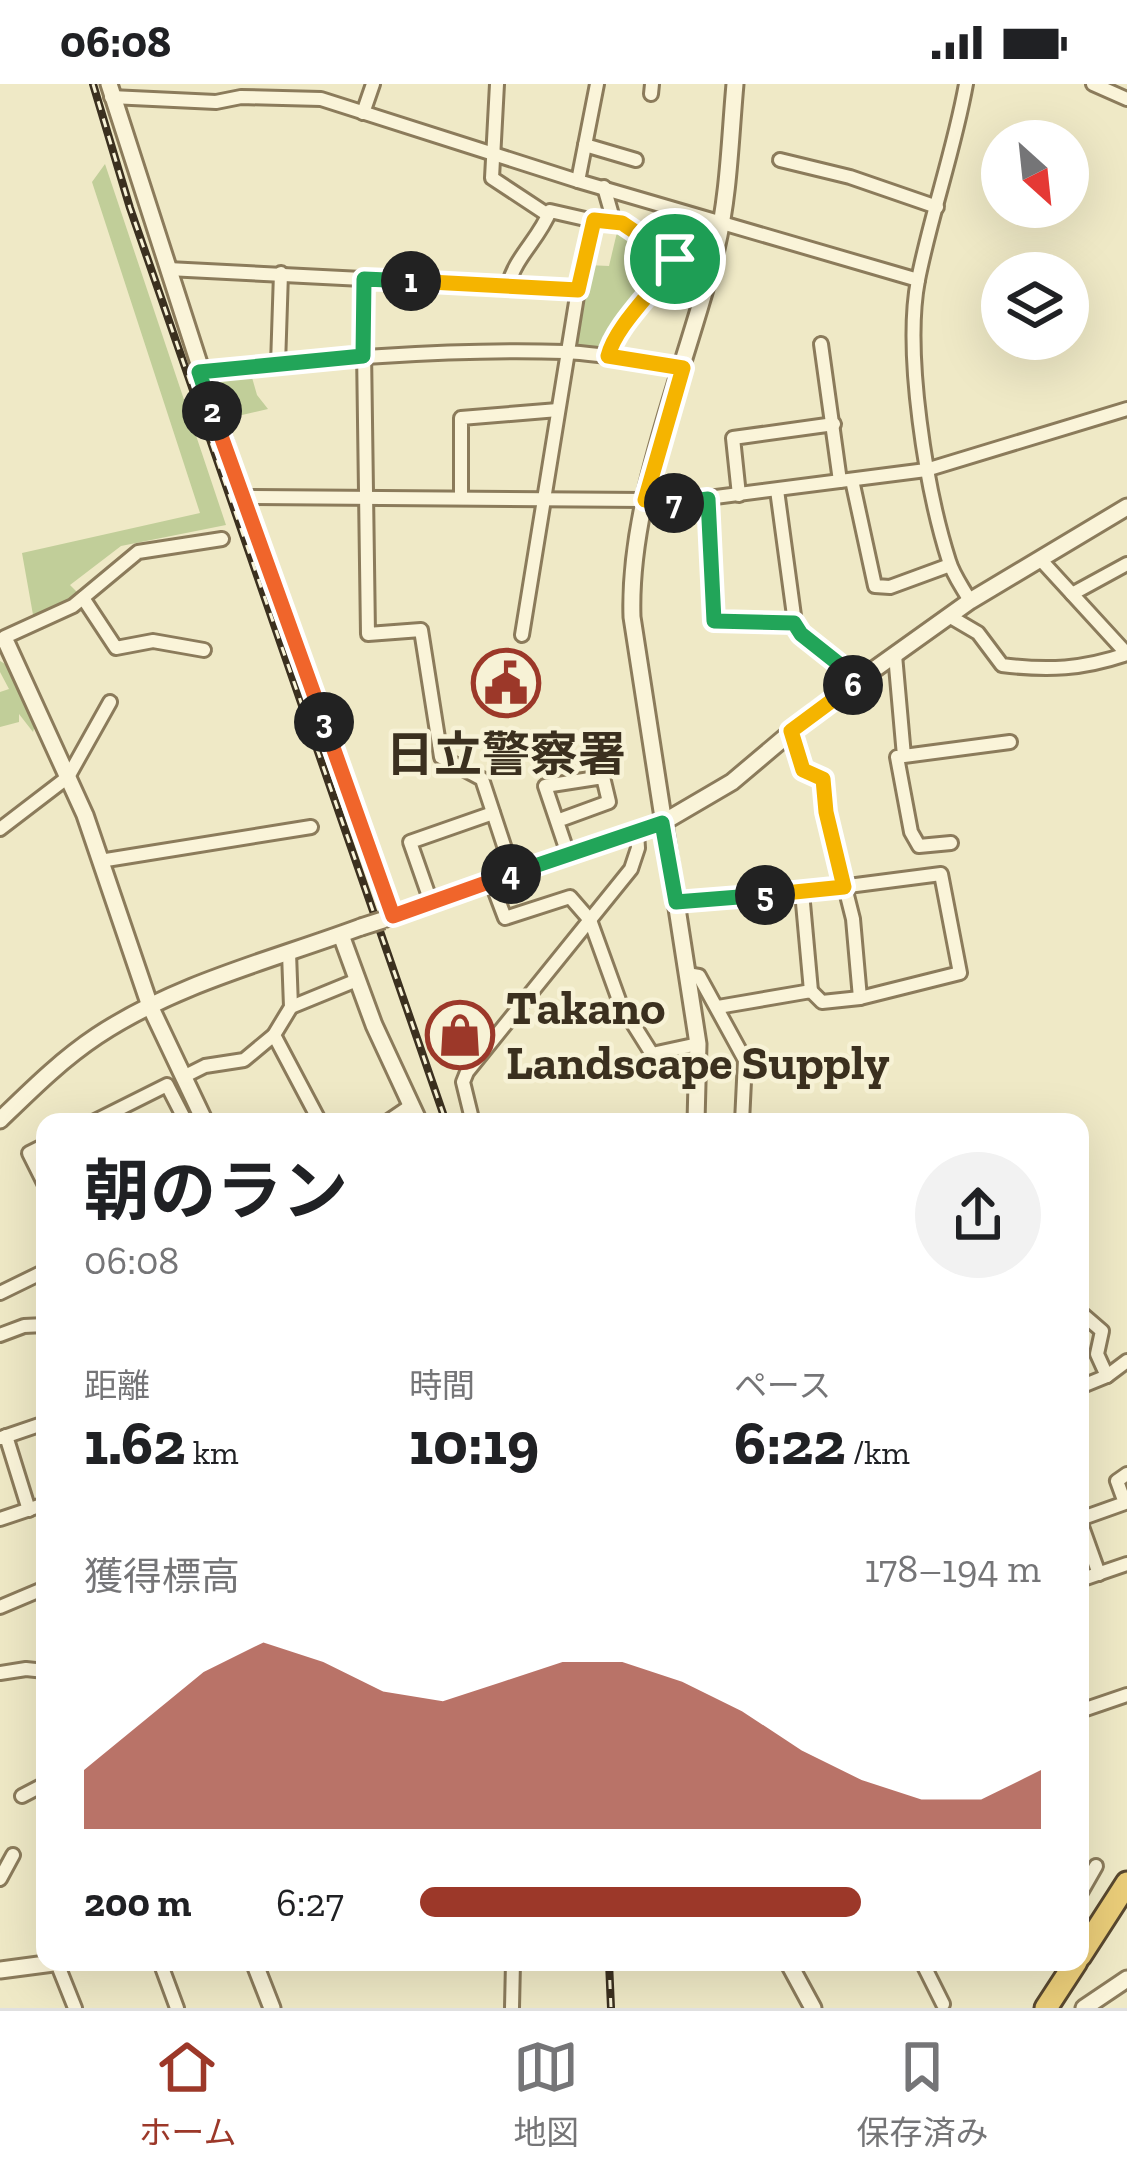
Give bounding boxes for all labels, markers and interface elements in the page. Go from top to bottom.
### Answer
text: 06:08 [60,15,171,69]
north arrow [981,120,1089,228]
map controls [981,120,1089,360]
pin [624,208,726,310]
icon: arrive [642,226,708,292]
pin: 1 [381,251,441,311]
button: layers [981,252,1089,360]
text: 1 [404,261,418,300]
pin: 2 [182,381,242,441]
text: 2 [203,391,221,430]
pin: 7 [644,473,704,533]
text: 7 [666,483,682,522]
public building icon: 日立警察署 [471,648,541,718]
pin: 6 [823,655,883,715]
text: 6 [844,665,862,704]
pin: 3 [294,692,354,752]
text: 3 [315,702,333,741]
place label: 日立警察署 [386,726,626,783]
pin: 4 [481,844,541,904]
text: 4 [502,854,520,893]
pin: 5 [735,865,795,925]
text: 5 [756,875,774,914]
place label: Takano Landscape Supply [506,979,890,1091]
shop icon: Takano Landscape Supply [425,1000,495,1070]
text: 朝のラン [84,1152,348,1231]
button: share [915,1152,1041,1278]
text: 06:08 [84,1237,179,1284]
text: 距離 [84,1366,150,1405]
text: 時間 [409,1366,475,1405]
text: ペース [734,1366,831,1405]
text: 1.62 [84,1407,185,1479]
text: 10:19 [409,1407,539,1479]
text: 6:22 [734,1407,845,1479]
text: km [185,1433,239,1472]
text: /km [845,1433,910,1472]
text: 178–194 m [864,1545,1041,1592]
text: 獲得標高 [84,1553,240,1600]
text: 200 m [84,1879,191,1926]
text: 6:27 [276,1879,344,1926]
tab: ホーム [138,2034,237,2154]
tab: 地図 [513,2034,579,2154]
tab: 保存済み [856,2034,988,2154]

